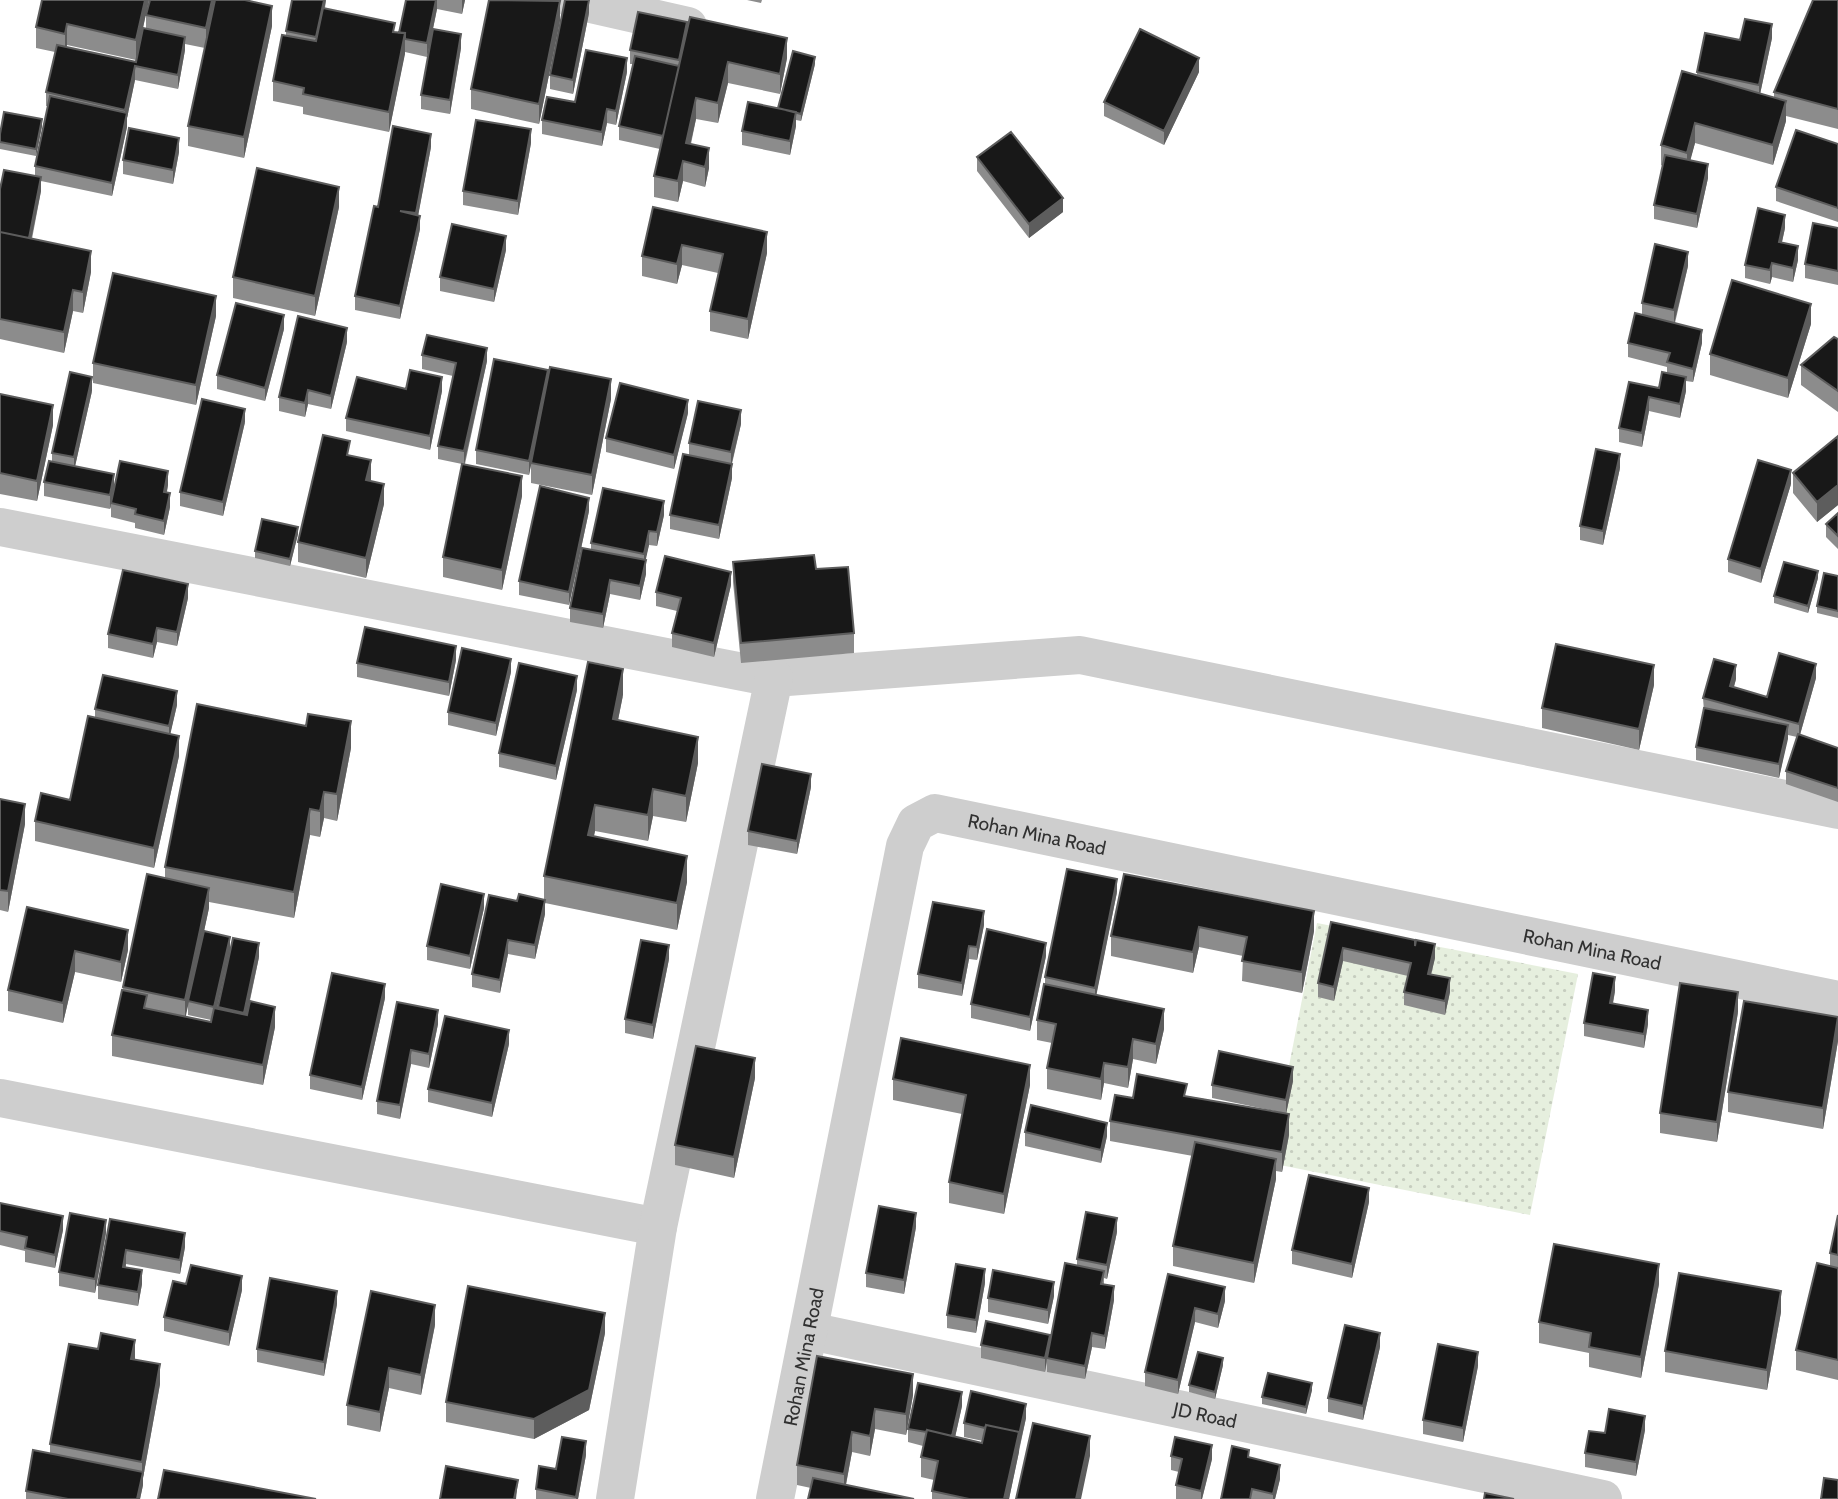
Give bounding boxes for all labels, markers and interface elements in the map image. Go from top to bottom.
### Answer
street label: Rohan Mina Road [966,809,1108,860]
street label: Rohan Mina Road [1521,924,1663,975]
street label: Rohan Mina Road [778,1286,828,1428]
street label: JD Road [1170,1397,1239,1433]

